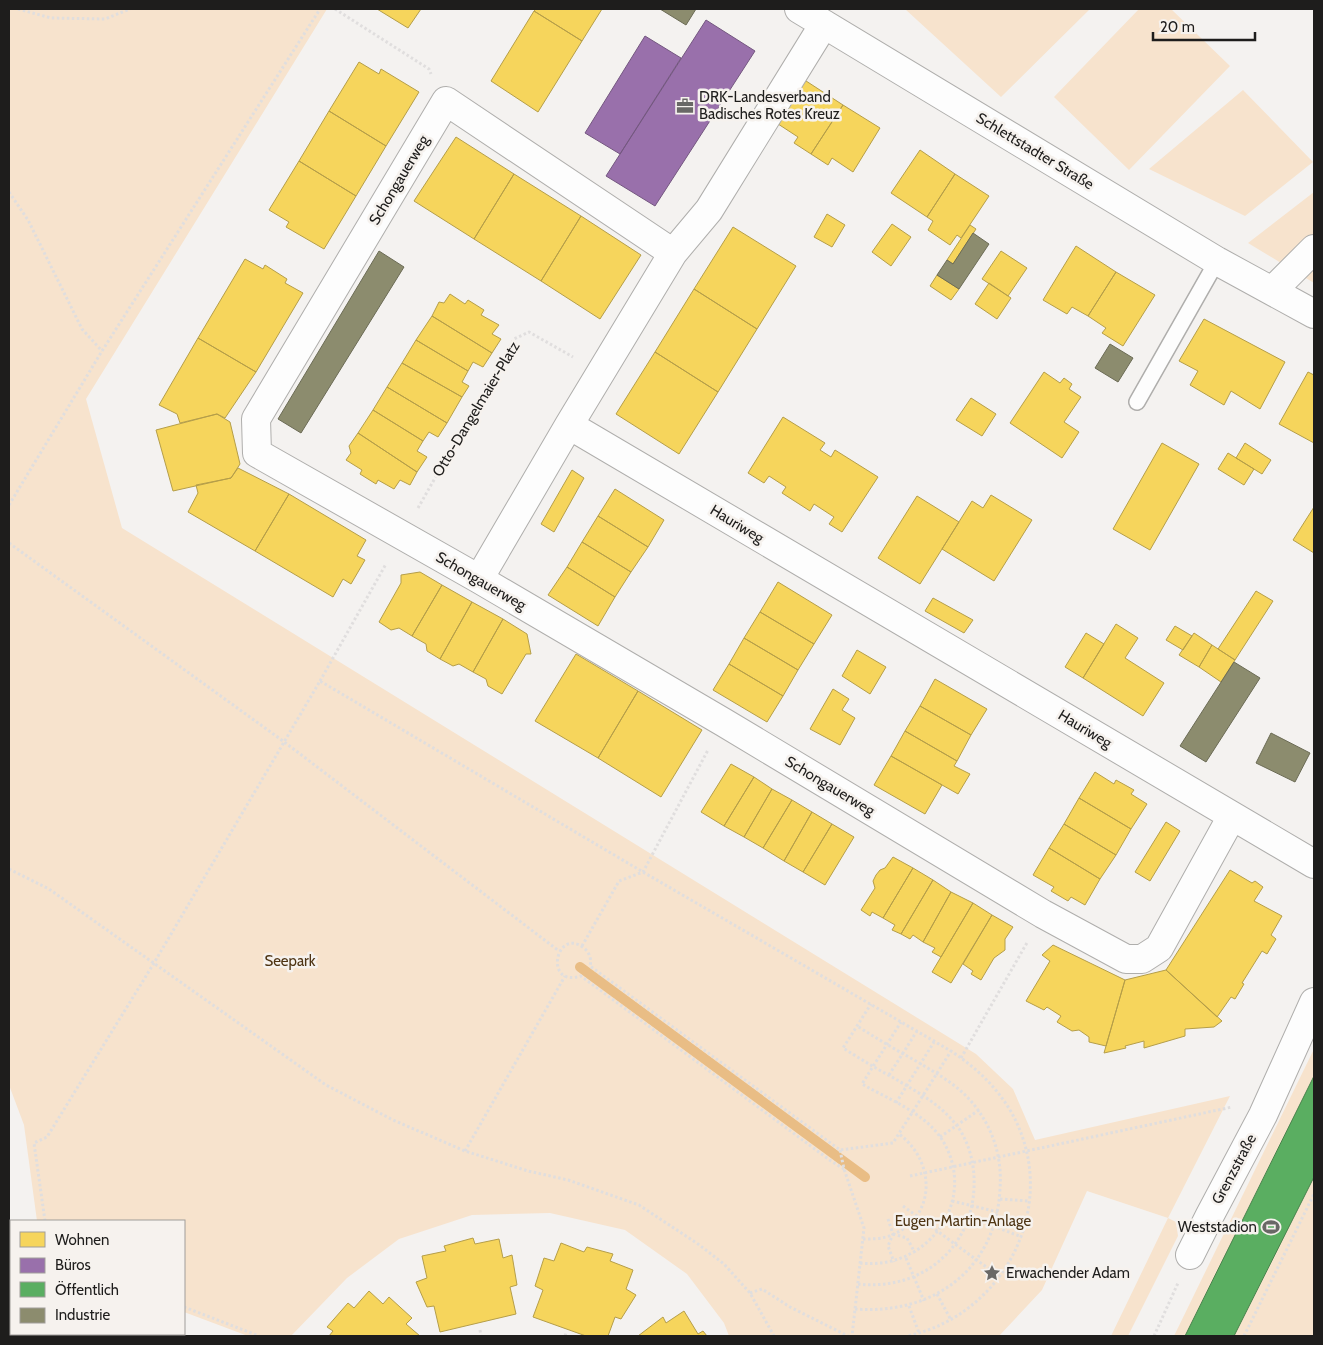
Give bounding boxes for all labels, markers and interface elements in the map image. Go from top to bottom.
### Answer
scale bar [1153,10,1256,42]
text: 20 m [1160,18,1195,36]
place label: DRK-Landesverband Badisches Rotes Kreuz [699,88,840,123]
office icon: DRK-Landesverband Badisches Rotes Kreuz [675,96,695,116]
street label: Schlettstadter Straße [973,109,1097,193]
street label: Schongauerweg [365,132,433,228]
street label: Otto-Dangelmaier-Platz [429,338,523,480]
street label: Hauriweg [707,501,768,547]
street label: Schongauerweg [433,548,530,614]
street label: Hauriweg [1055,706,1116,752]
street label: Schongauerweg [782,752,878,820]
park label: Seepark [264,952,316,970]
street label: Grenzstraße [1208,1130,1260,1207]
park label: Eugen-Martin-Anlage [895,1212,1031,1230]
sports icon: Weststadion [1261,1217,1281,1237]
place label: Weststadion [1178,1218,1257,1236]
legend [10,1220,185,1335]
text: Wohnen [55,1231,109,1249]
text: Büros [55,1256,91,1274]
place icon: Erwachender Adam [982,1263,1002,1283]
place label: Erwachender Adam [1006,1264,1130,1282]
text: Öffentlich [55,1281,119,1299]
text: Industrie [55,1306,110,1324]

